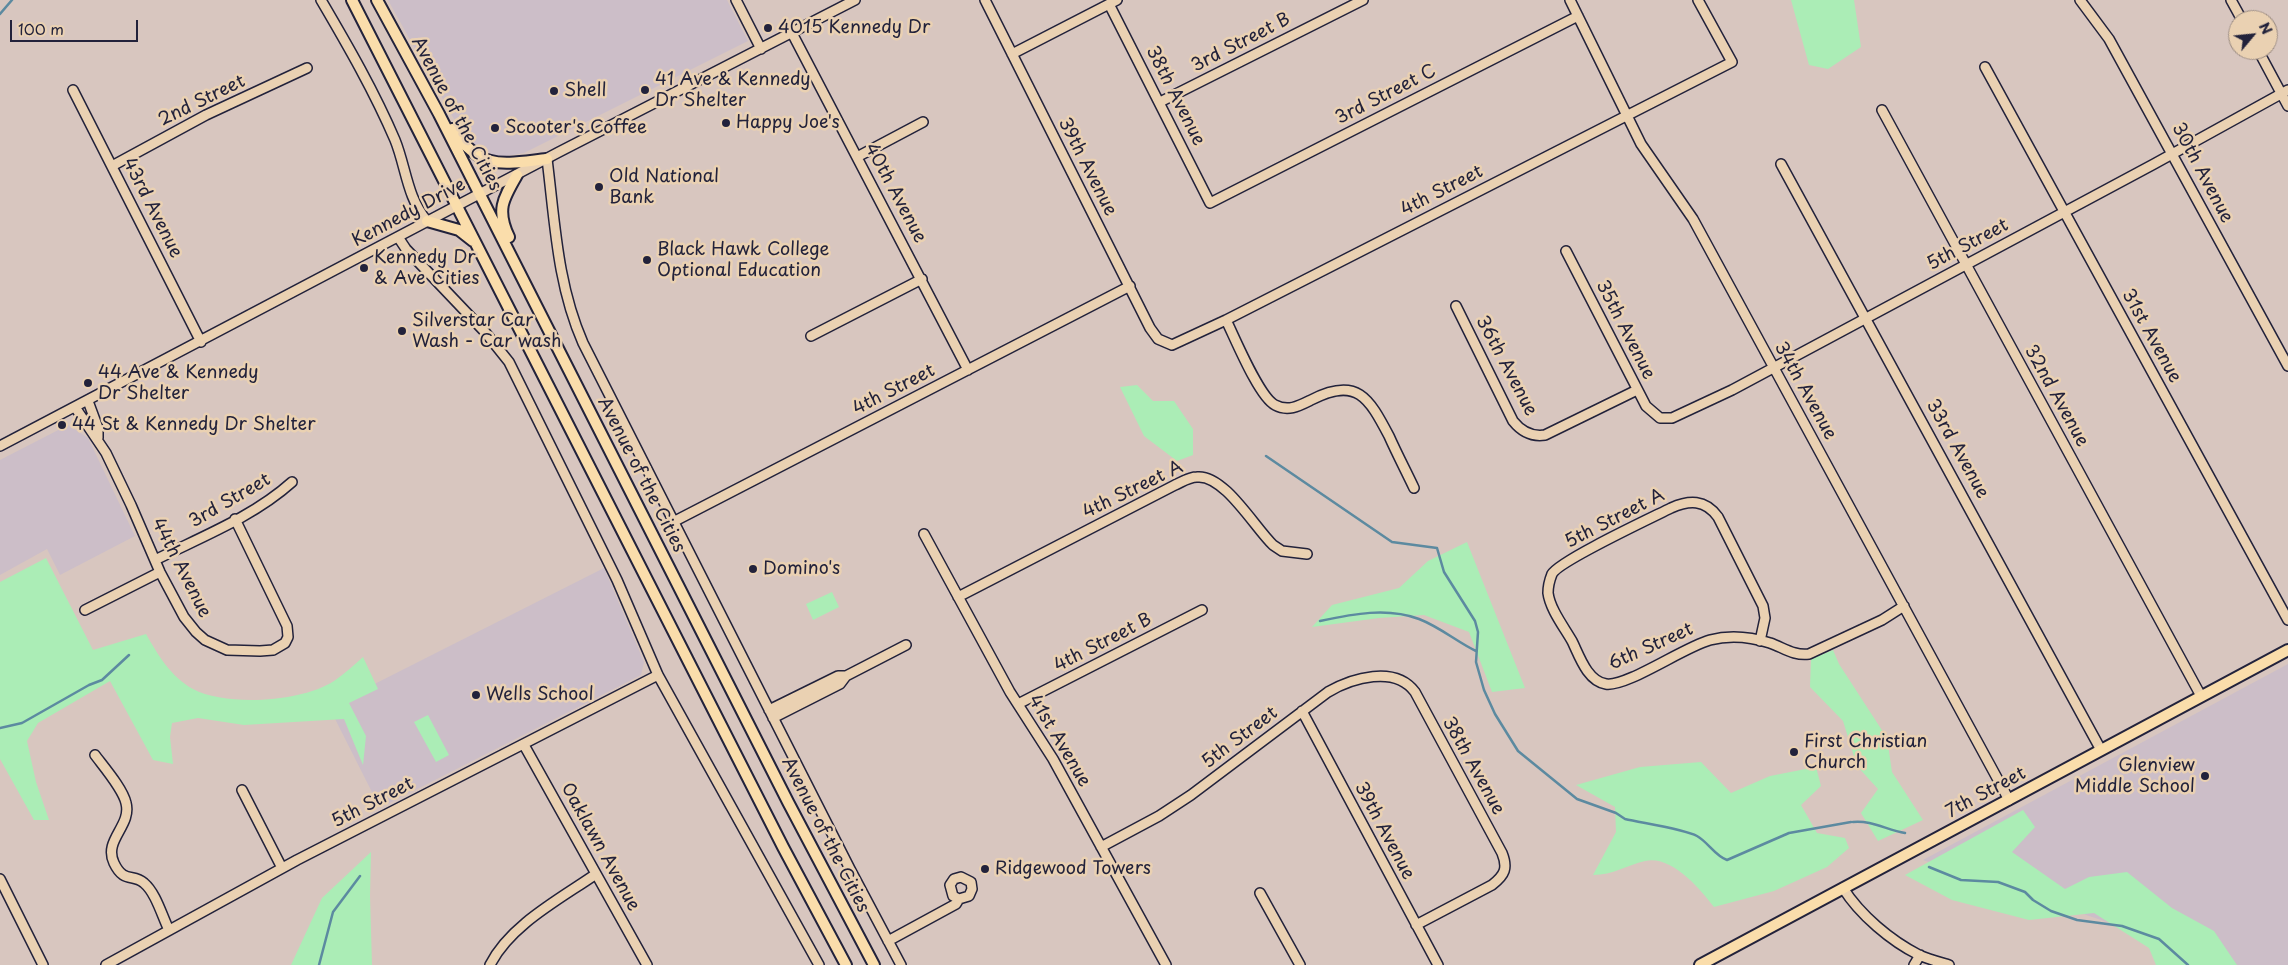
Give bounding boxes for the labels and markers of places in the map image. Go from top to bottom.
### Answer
place label: 4015 Kennedy Dr [778,17,930,39]
marker: 4015 Kennedy Dr [762,22,774,34]
place label: 41 Ave & Kennedy Dr Shelter [655,69,811,112]
place label: Shell [564,80,606,102]
marker: 41 Ave & Kennedy Dr Shelter [639,84,651,96]
marker: Shell [548,85,560,97]
place label: Happy Joe's [736,112,840,134]
place label: Scooter's Coffee [505,117,647,139]
marker: Happy Joe's [720,117,732,129]
marker: Scooter's Coffee [489,122,501,134]
place label: Old National Bank [609,166,719,208]
marker: Old National Bank [593,181,605,193]
place label: Black Hawk College Optional Education [657,239,829,282]
place label: Kennedy Dr & Ave Cities [374,247,479,290]
marker: Black Hawk College Optional Education [641,254,653,266]
marker: Kennedy Dr & Ave Cities [358,262,370,274]
place label: Silverstar Car Wash - Car wash [412,310,561,352]
marker: Silverstar Car Wash - Car wash [396,325,408,337]
place label: 44 Ave & Kennedy Dr Shelter [98,362,259,404]
marker: 44 Ave & Kennedy Dr Shelter [82,377,94,389]
place label: 44 St & Kennedy Dr Shelter [72,414,316,436]
marker: 44 St & Kennedy Dr Shelter [56,419,68,431]
place label: Domino's [763,558,840,580]
marker: Domino's [747,563,759,575]
place label: Wells School [486,684,594,706]
marker: Wells School [470,689,482,701]
place label: First Christian Church [1804,731,1927,774]
marker: First Christian Church [1788,746,1800,758]
place label: Glenview Middle School [2075,755,2195,798]
marker: Glenview Middle School [2199,770,2211,782]
place label: Ridgewood Towers [995,858,1151,880]
marker: Ridgewood Towers [979,863,991,875]

